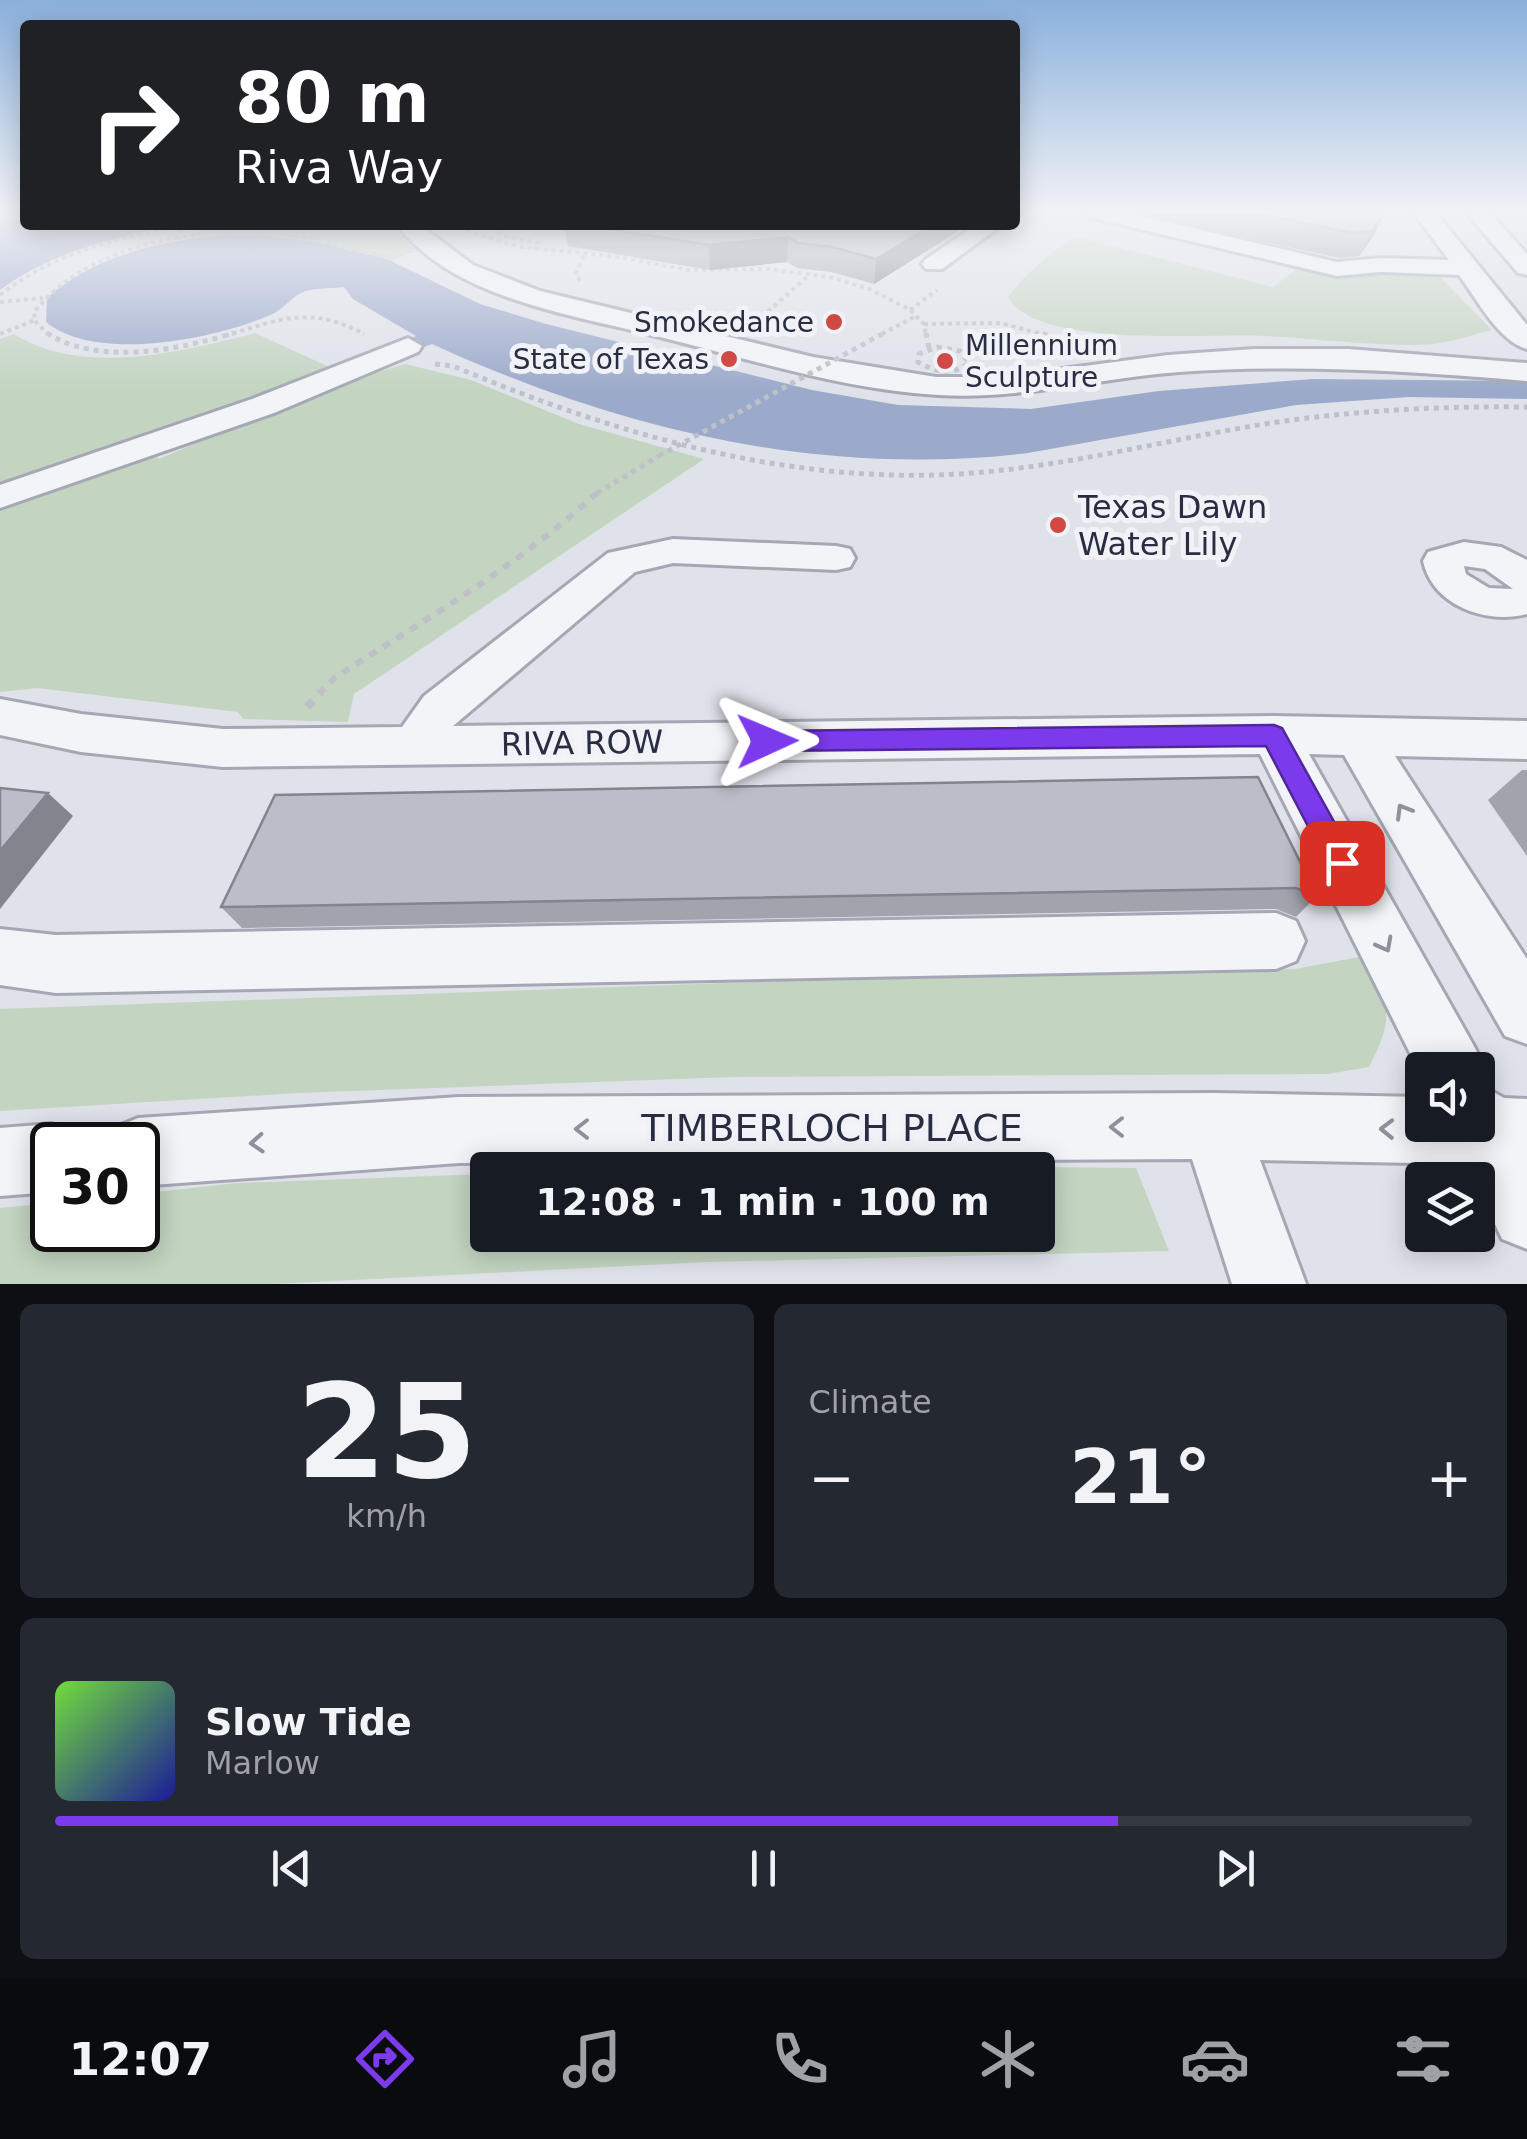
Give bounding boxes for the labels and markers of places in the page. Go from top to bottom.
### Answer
place label: Smokedance [634,306,814,339]
marker: Smokedance [823,311,845,333]
place label: Millennium Sculpture [965,329,1118,394]
place label: State of Texas [513,343,709,376]
marker: State of Texas [718,348,740,370]
marker: Millennium Sculpture [934,350,956,372]
place label: Texas Dawn Water Lily [1077,488,1267,563]
marker: Texas Dawn Water Lily [1047,514,1069,536]
pin [1300,821,1385,906]

